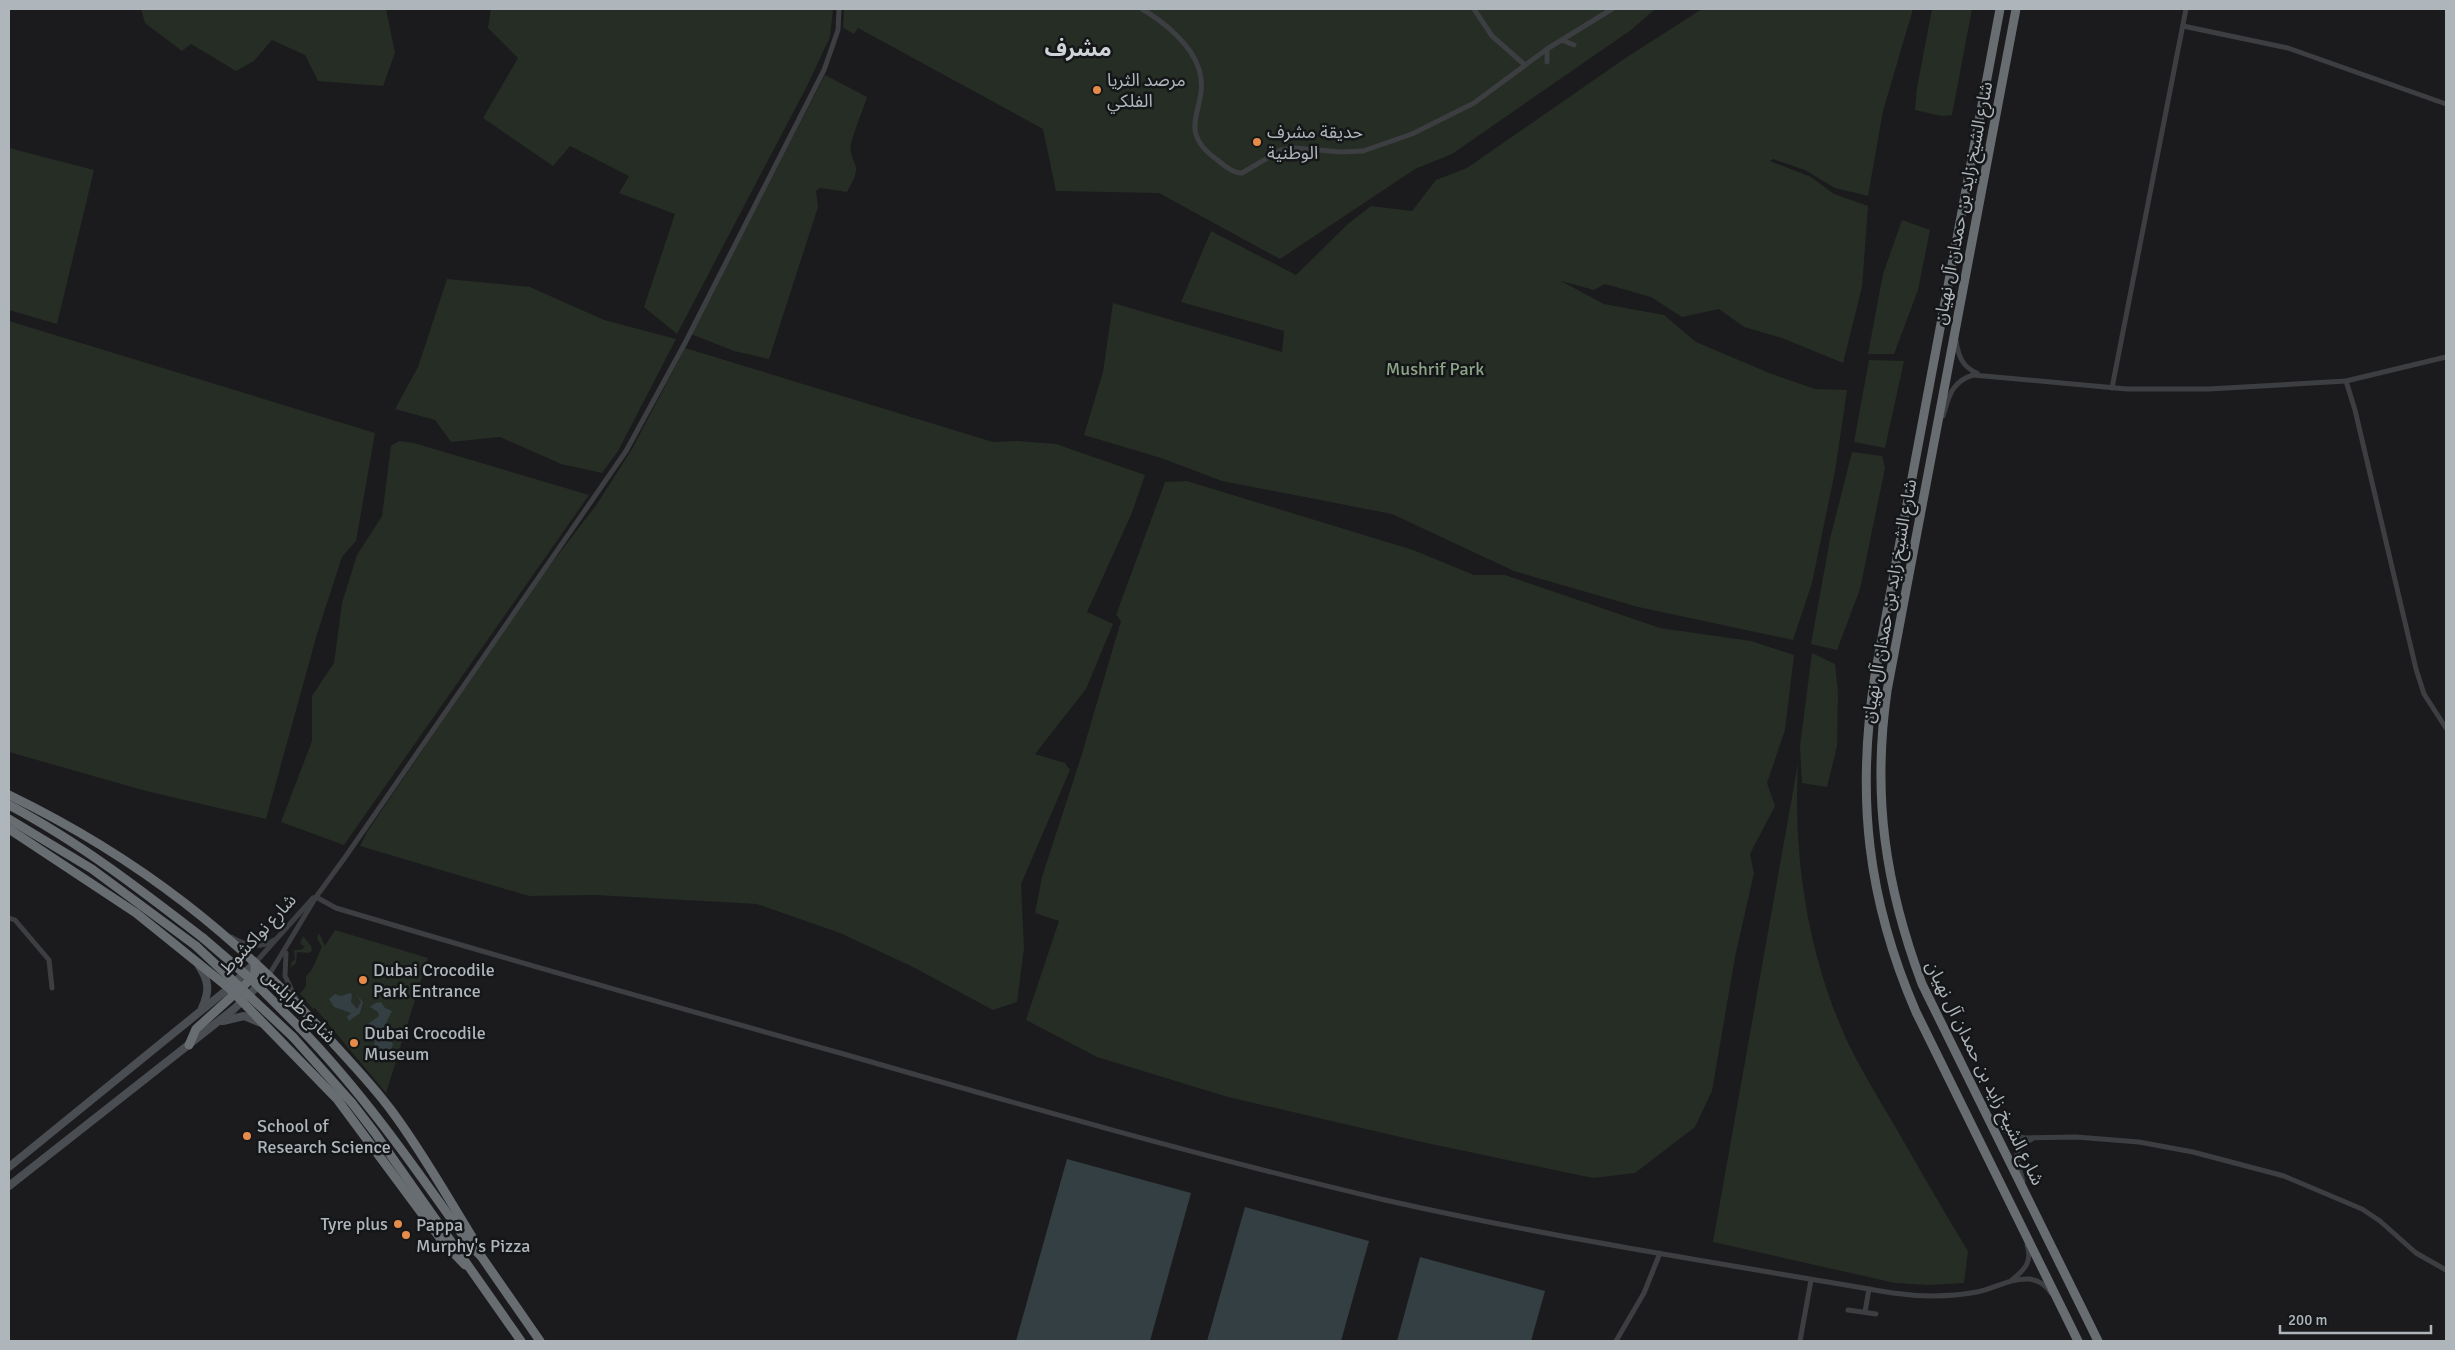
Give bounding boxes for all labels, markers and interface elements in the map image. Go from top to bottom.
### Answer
district label: مشرف [1045,35,1112,62]
place label: مرصد الثريا الفلكي [1107,69,1186,114]
street label: شارع الشيخ زايد بن حمدان آل نهيان [1929,80,2000,327]
marker: مرصد الثريا الفلكي [1091,84,1103,96]
place label: حديقة مشرف الوطنية [1267,121,1363,164]
marker: حديقة مشرف الوطنية [1251,136,1263,148]
park label: Mushrif Park [1386,358,1484,380]
street label: شارع الشيخ زايد بن حمدان آل نهيان [1857,477,1924,725]
street label: شارع نواكشوط [215,889,303,981]
street label: شارع الشيخ زايد بن حمدان آل نهيان [1918,957,2049,1190]
place label: Dubai Crocodile Park Entrance [373,959,495,1002]
street label: شارع طرابلس [255,965,340,1050]
marker: Dubai Crocodile Park Entrance [357,974,369,986]
place label: Dubai Crocodile Museum [364,1022,486,1065]
marker: Dubai Crocodile Museum [348,1037,360,1049]
place label: School of Research Science [257,1115,391,1158]
marker: School of Research Science [241,1130,253,1142]
place label: Tyre plus [320,1213,388,1235]
place label: Pappa Murphy's Pizza [416,1214,530,1257]
marker: Tyre plus [392,1218,404,1230]
marker: Pappa Murphy's Pizza [400,1229,412,1241]
scale bar [2280,1302,2431,1334]
text: 200 m [2288,1311,2328,1329]

